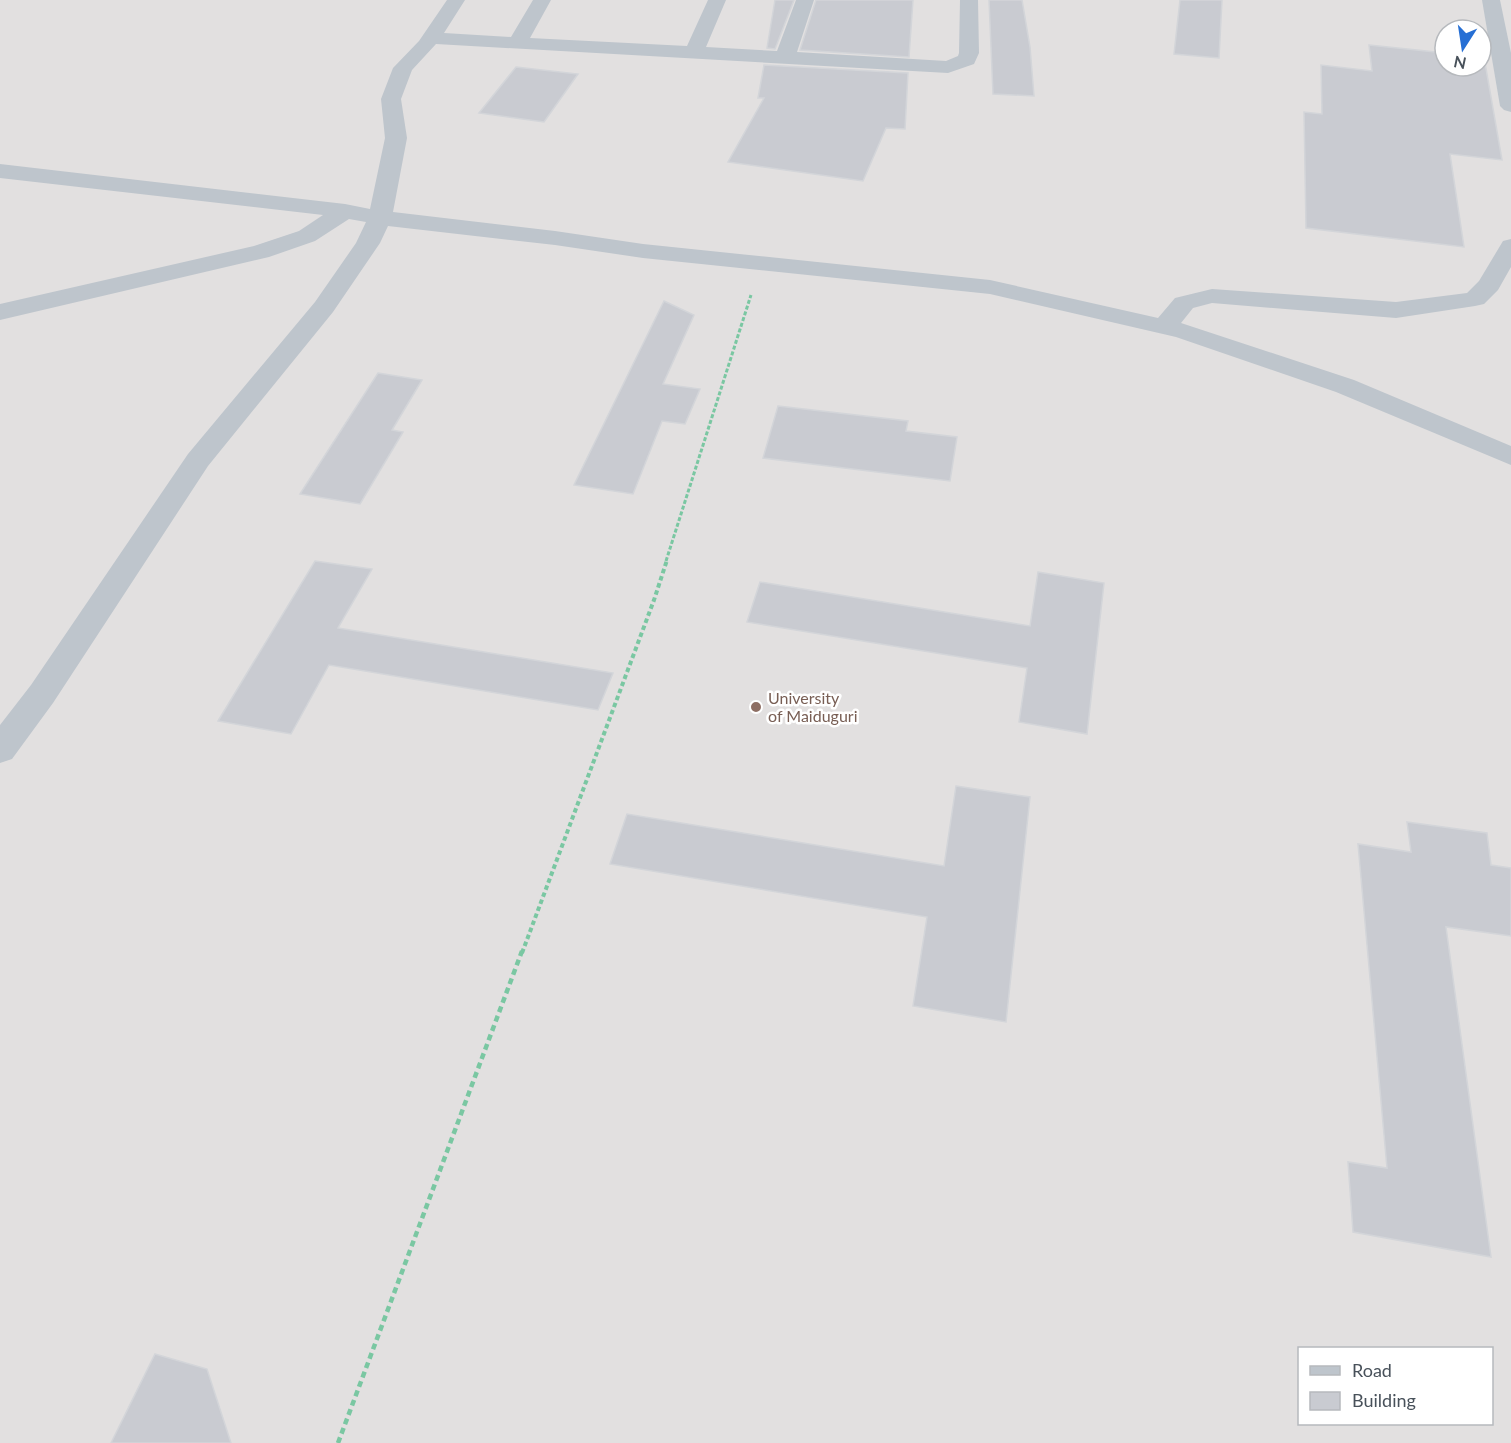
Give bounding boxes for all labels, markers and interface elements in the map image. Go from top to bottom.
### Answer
north arrow [1433,18,1493,78]
text: N [1452,53,1468,74]
place label: University of Maiduguri [768,688,858,725]
marker: University of Maiduguri [749,700,763,714]
legend [1298,1347,1493,1425]
text: Road [1352,1359,1392,1381]
text: Building [1352,1389,1416,1411]

